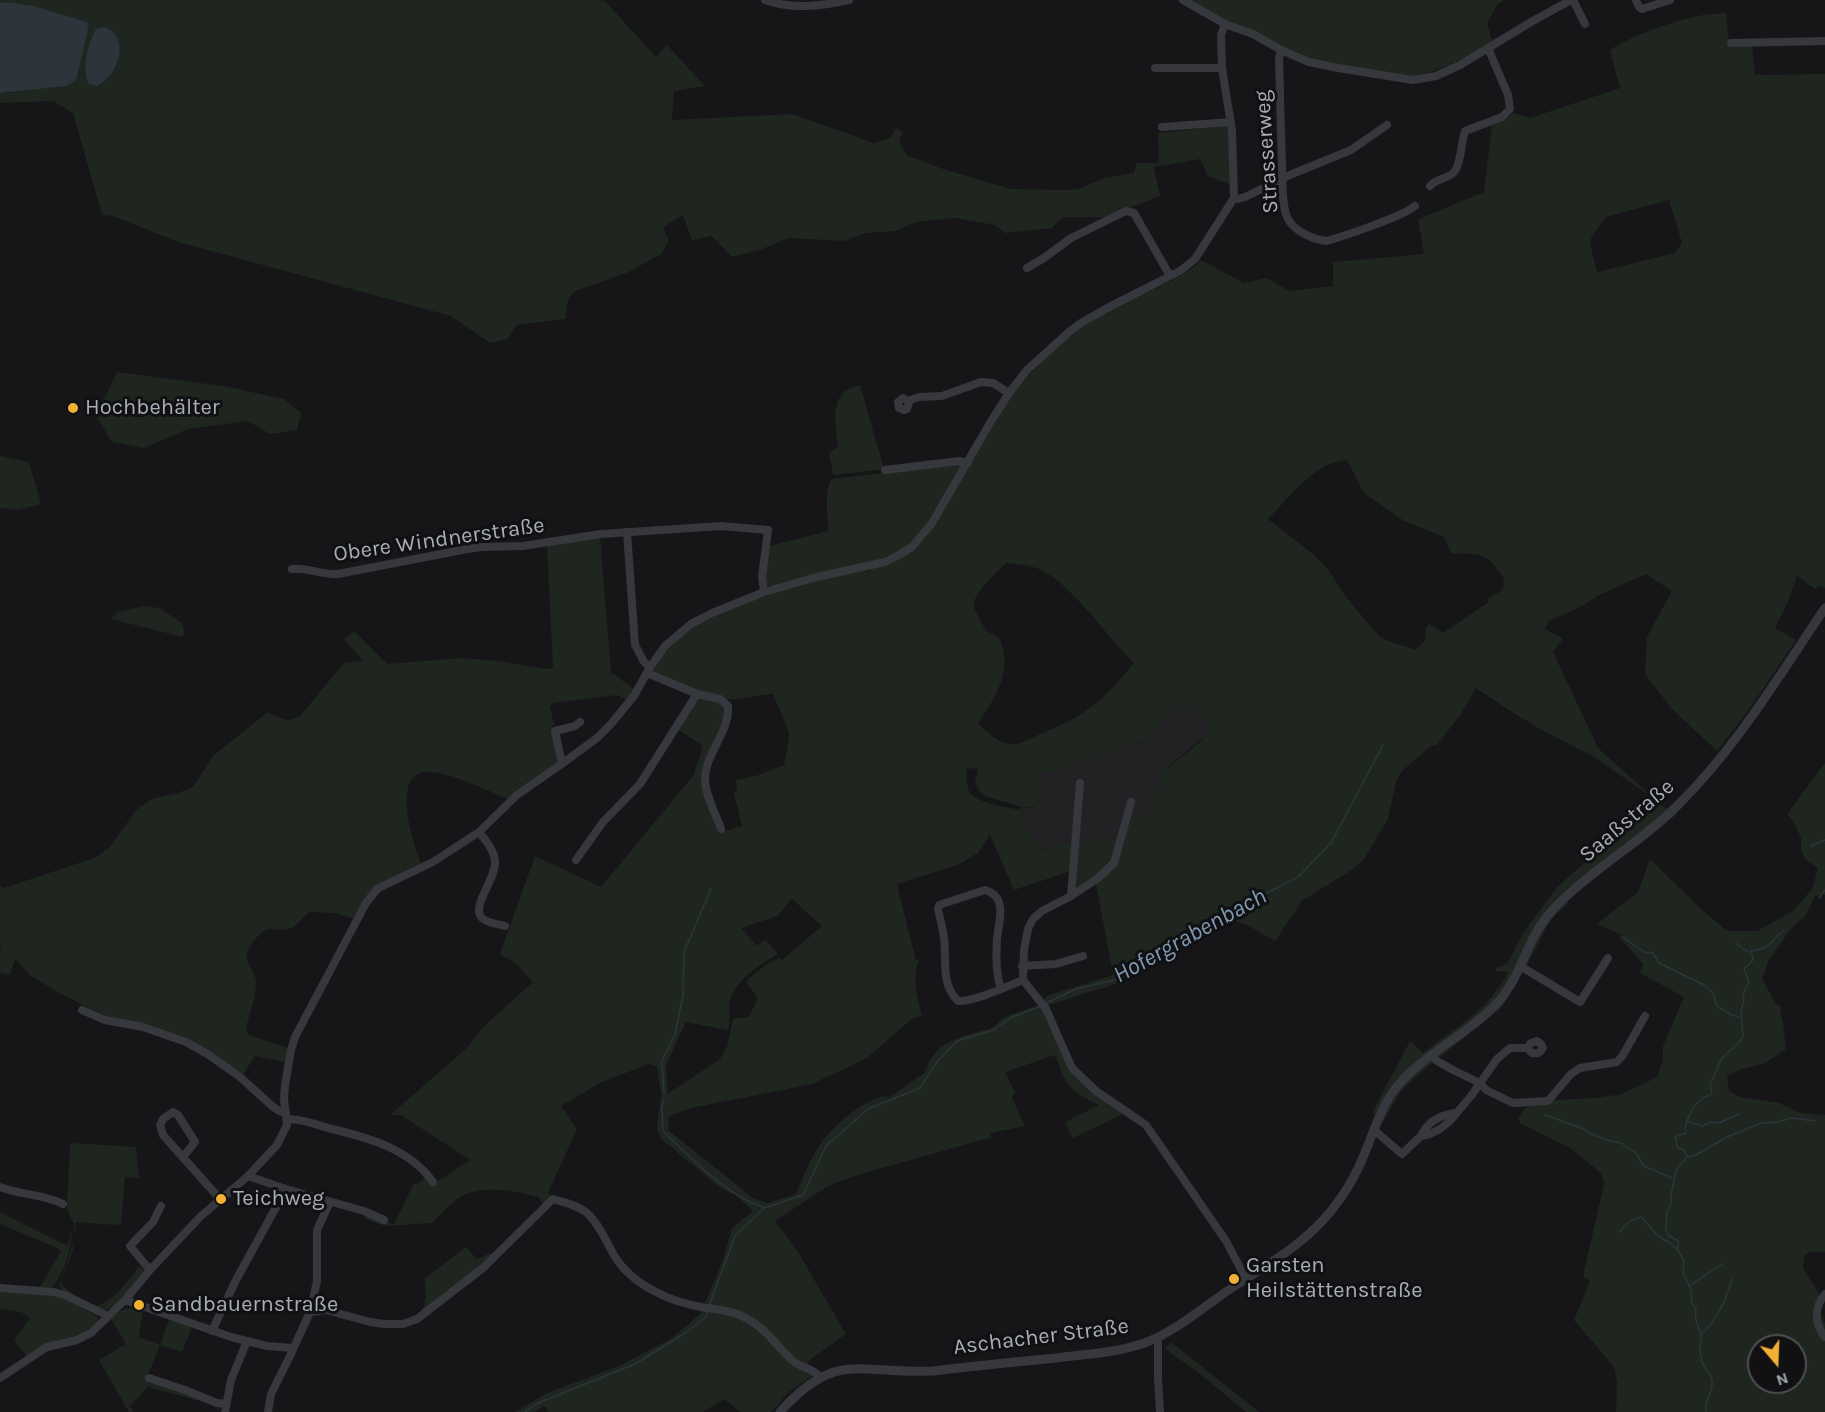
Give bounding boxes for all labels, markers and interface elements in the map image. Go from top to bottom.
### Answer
street label: Strasserweg [1250,89,1284,215]
place label: Hochbehälter [85,395,220,421]
marker: Hochbehälter [66,401,80,415]
street label: Obere Windnerstraße [332,512,546,568]
street label: Saaßstraße [1574,774,1680,868]
water label: Hofergrabenbach [1108,882,1272,990]
place label: Teichweg [233,1186,324,1212]
marker: Teichweg [214,1192,228,1206]
place label: Garsten Heilstättenstraße [1246,1253,1422,1304]
marker: Garsten Heilstättenstraße [1227,1272,1241,1286]
place label: Sandbauernstraße [151,1292,338,1318]
marker: Sandbauernstraße [132,1298,146,1312]
street label: Aschacher Straße [952,1313,1130,1361]
north arrow [1747,1334,1807,1394]
text: N [1774,1369,1791,1390]

